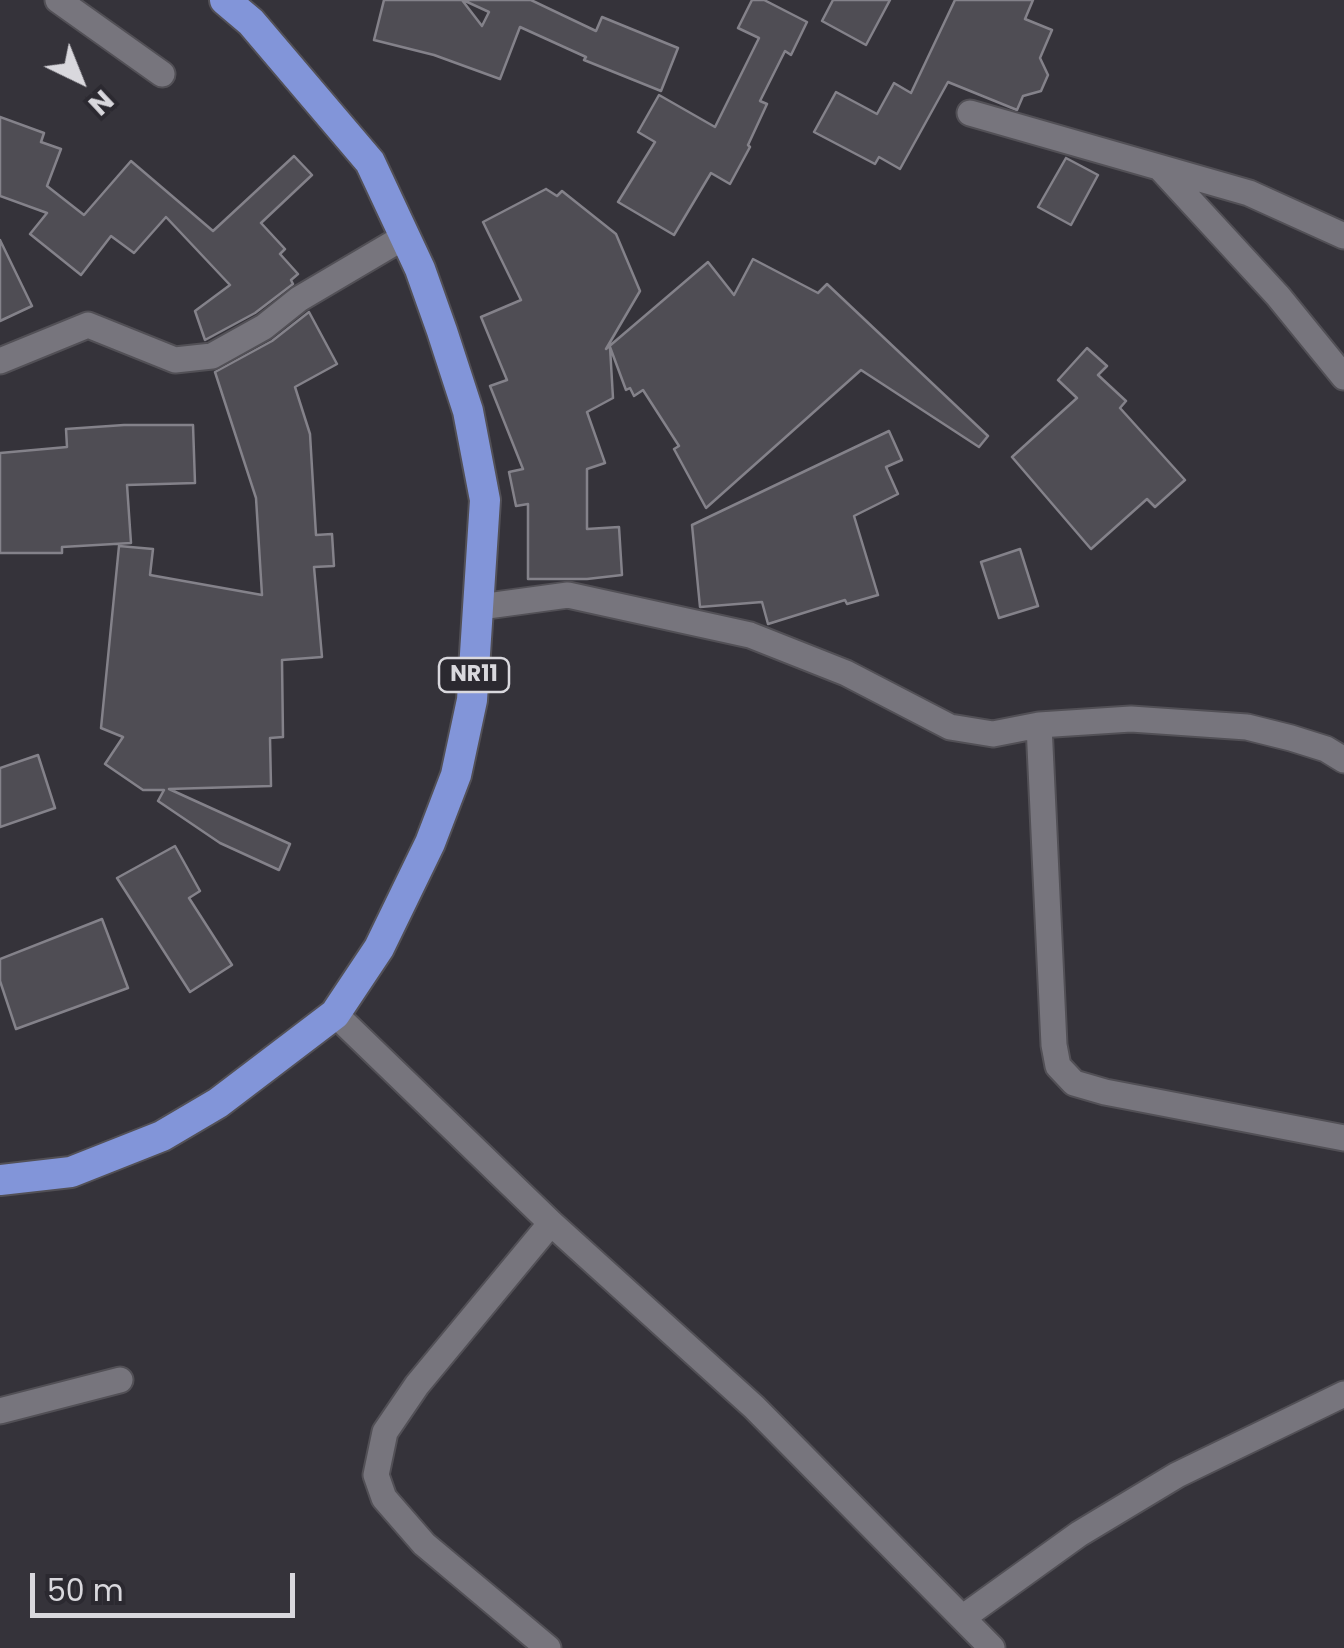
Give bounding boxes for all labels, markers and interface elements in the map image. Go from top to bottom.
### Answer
north arrow [30,30,130,130]
text: N [80,81,122,124]
road number: NR11 [439,658,509,692]
scale bar [35,1553,300,1615]
text: 50 m [47,1569,124,1612]

